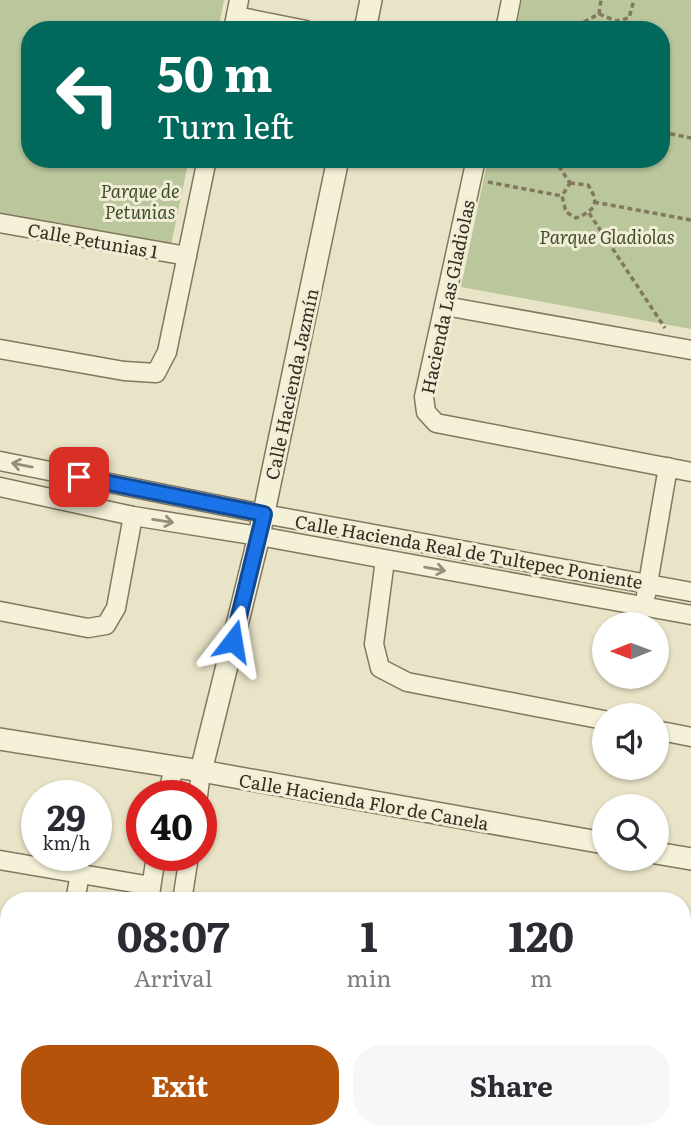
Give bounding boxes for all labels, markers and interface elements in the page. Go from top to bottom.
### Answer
text: 50 m [157,34,273,107]
icon: left [42,49,133,140]
text: Turn left [157,101,294,149]
park label: Parque de Petunias [100,177,180,225]
street label: Hacienda Las Gladiolas [413,197,481,397]
street label: Calle Petunias 1 [26,215,160,265]
park label: Parque Gladiolas [539,223,675,250]
street label: Calle Hacienda Jazmín [258,286,324,482]
pin [49,447,109,507]
one-way arrow [11,458,34,472]
icon: arrive [60,458,98,496]
street label: Calle Hacienda Real de Tultepec Poniente [293,507,645,595]
one-way arrow [151,515,174,528]
one-way arrow [423,563,446,576]
position arrow [196,604,270,678]
north arrow [592,612,668,690]
map controls [592,612,669,871]
button: sound [592,703,669,780]
street label: Calle Hacienda Flor de Canela [237,766,491,836]
speed limit sign: 40 [126,780,217,871]
text: 29 [47,790,86,842]
button: search [592,794,669,871]
text: km/h [43,829,90,856]
text: 08:07 [117,903,230,965]
text: 1 [360,903,378,965]
text: 120 [508,903,574,965]
text: Arrival [134,960,212,994]
text: min [346,960,392,994]
text: m [530,960,552,994]
button: Exit [21,1045,339,1125]
button: Share [353,1045,670,1125]

